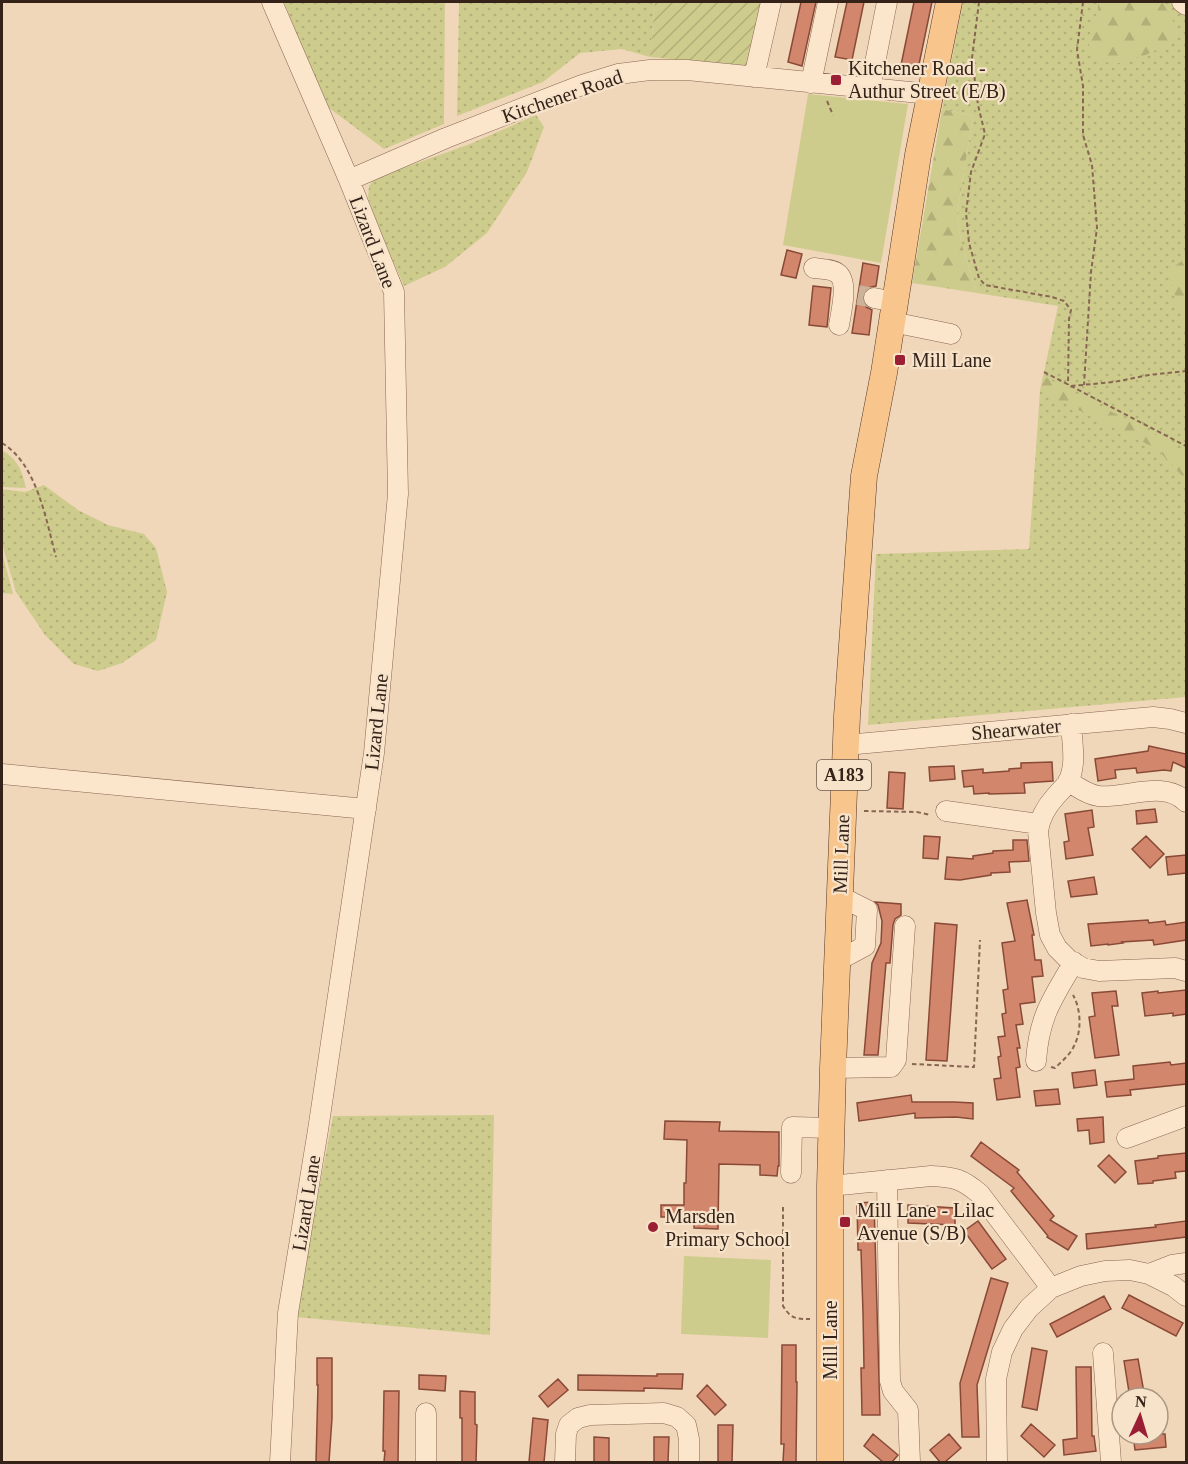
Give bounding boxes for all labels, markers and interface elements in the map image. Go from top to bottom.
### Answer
place label: Kitchener Road - Authur Street (E/B) [848,57,1006,103]
street label: Kitchener Road [499,65,625,127]
marker: Kitchener Road - Authur Street (E/B) [829,73,843,87]
street label: Lizard Lane [345,193,401,291]
place label: Mill Lane [912,349,992,371]
marker: Mill Lane [893,353,907,367]
street label: Lizard Lane [360,672,392,771]
street label: Shearwater [970,714,1062,744]
road number: A183 [817,760,871,790]
street label: Mill Lane [829,814,853,894]
street label: Lizard Lane [288,1153,324,1253]
place label: Mill Lane - Lilac Avenue (S/B) [857,1199,994,1245]
place label: Marsden Primary School [665,1205,790,1251]
marker: Mill Lane - Lilac Avenue (S/B) [838,1215,852,1229]
marker: Marsden Primary School [646,1220,660,1234]
street label: Mill Lane [819,1300,841,1380]
north arrow [1110,1386,1170,1446]
text: N [1135,1393,1148,1410]

